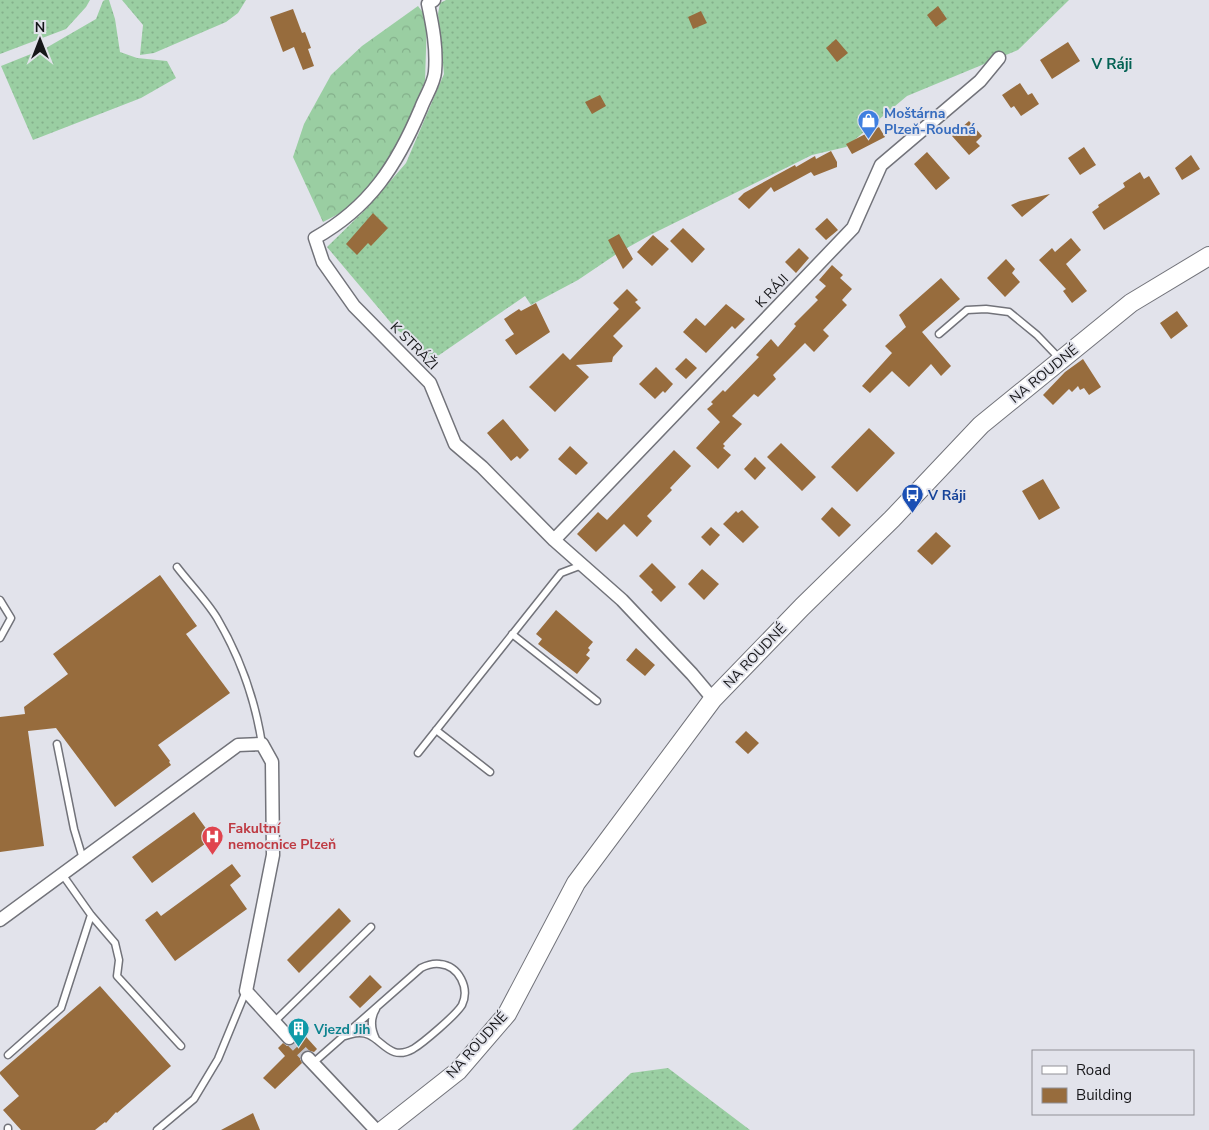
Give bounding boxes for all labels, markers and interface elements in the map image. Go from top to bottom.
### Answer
north arrow [15,15,65,65]
text: N [35,18,45,37]
district label: V Ráji [1091,54,1132,74]
place label: Moštárna Plzeň-Roudná [884,104,976,139]
shop icon: Moštárna Plzeň-Roudná [856,109,880,140]
street label: K RÁJI [751,270,793,312]
street label: K STRÁŽI [386,318,442,374]
street label: NA ROUDNÉ [1006,340,1082,408]
bus stop icon: V Ráji [900,483,924,514]
place label: V Ráji [927,486,966,505]
street label: NA ROUDNÉ [719,619,791,693]
place label: Fakultní nemocnice Plzeň [228,819,336,854]
hospital icon: Fakultní nemocnice Plzeň [200,824,224,855]
street label: NA ROUDNÉ [442,1008,512,1082]
building icon: Vjezd Jih [286,1017,310,1048]
place label: Vjezd Jih [313,1020,371,1039]
legend [1032,1050,1194,1115]
text: Road [1076,1060,1111,1080]
text: Building [1076,1085,1132,1105]

